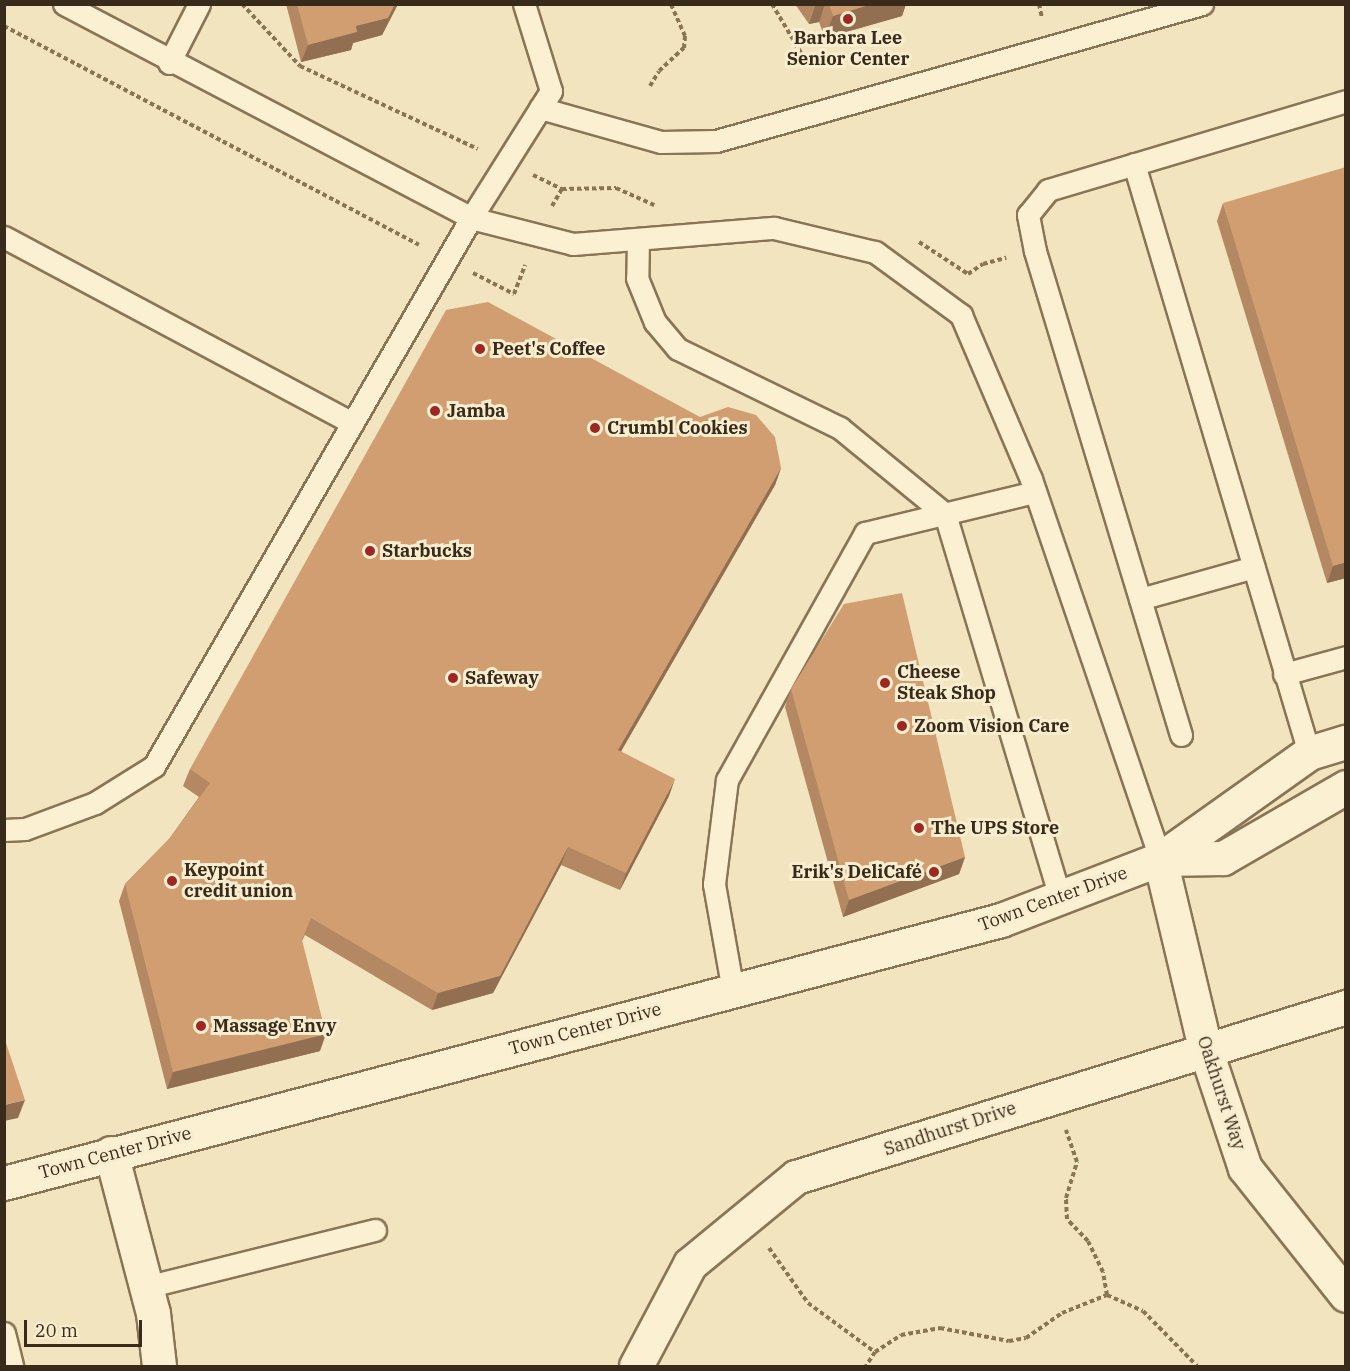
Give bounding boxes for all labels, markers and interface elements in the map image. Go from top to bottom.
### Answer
marker: Barbara Lee Senior Center [841,12,855,26]
place label: Barbara Lee Senior Center [787,28,909,70]
place label: Peet's Coffee [492,338,605,360]
marker: Peet's Coffee [473,342,487,356]
place label: Jamba [447,400,506,422]
marker: Jamba [428,404,442,418]
place label: Crumbl Cookies [607,417,748,439]
marker: Crumbl Cookies [588,421,602,435]
place label: Starbucks [382,540,472,562]
marker: Starbucks [363,544,377,558]
place label: Cheese Steak Shop [897,662,996,704]
place label: Safeway [465,667,539,689]
marker: Safeway [446,671,460,685]
marker: Cheese Steak Shop [878,676,892,690]
place label: Zoom Vision Care [914,715,1069,737]
marker: Zoom Vision Care [895,719,909,733]
place label: The UPS Store [931,817,1059,839]
marker: The UPS Store [912,821,926,835]
place label: Keypoint credit union [184,860,293,902]
place label: Erik's DeliCafé [792,861,922,883]
street label: Town Center Drive [976,862,1130,936]
marker: Erik's DeliCafé [927,865,941,879]
marker: Keypoint credit union [165,874,179,888]
street label: Town Center Drive [506,998,664,1060]
place label: Massage Envy [213,1015,336,1037]
marker: Massage Envy [194,1019,208,1033]
street label: Oakhurst Way [1192,1033,1250,1153]
street label: Sandhurst Drive [881,1097,1019,1161]
street label: Town Center Drive [36,1122,194,1184]
scale bar [27,1308,146,1346]
text: 20 m [35,1319,78,1342]

